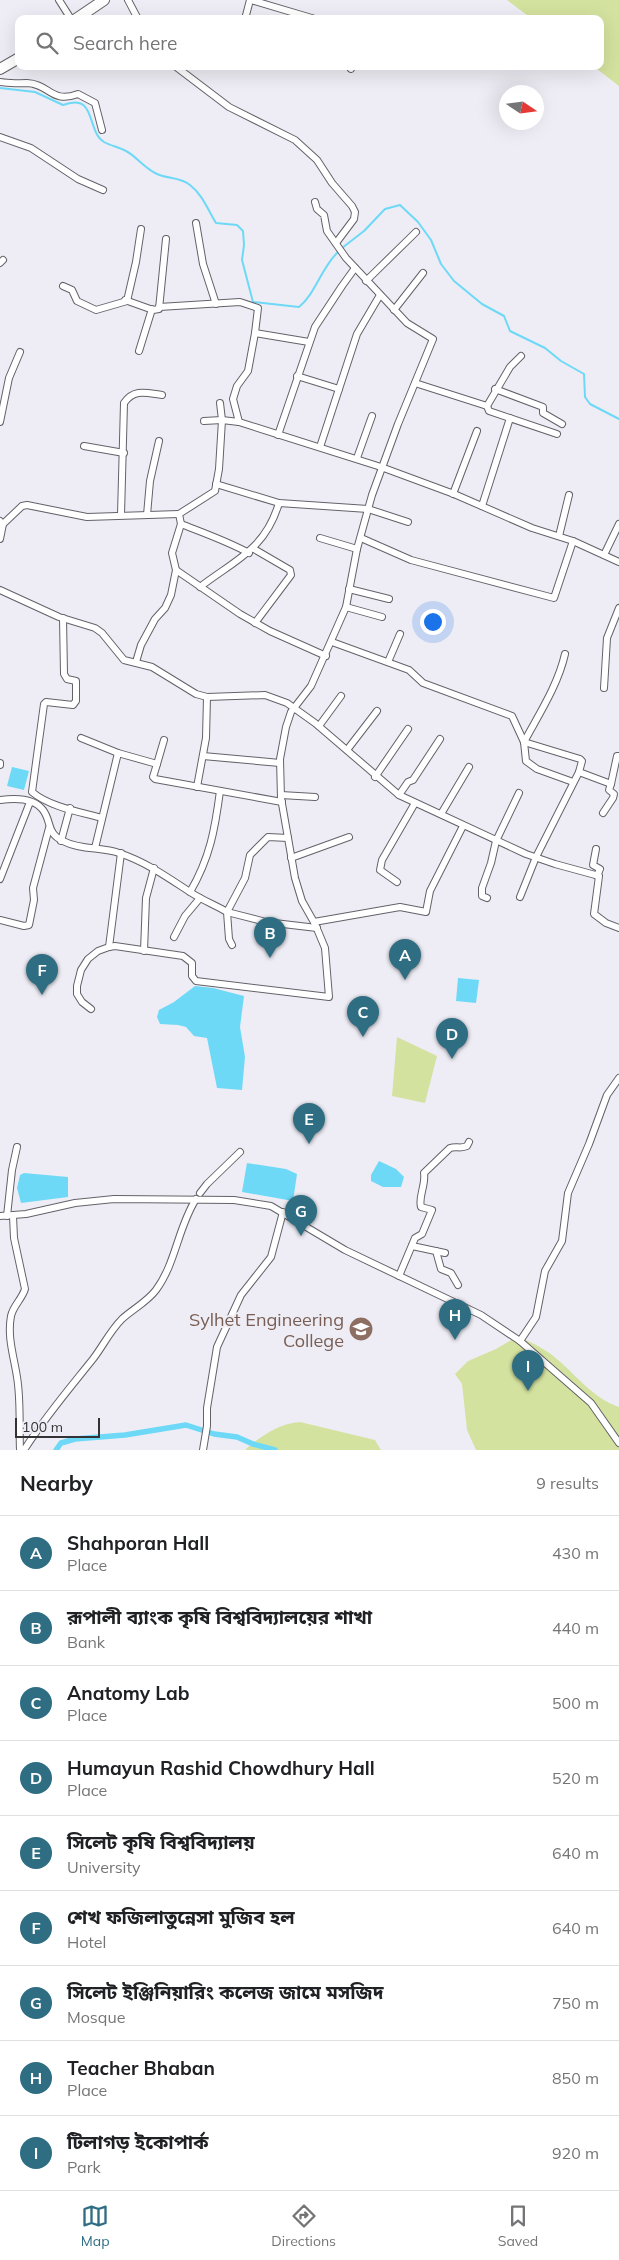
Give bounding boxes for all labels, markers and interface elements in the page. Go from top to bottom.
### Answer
search box [15,15,604,70]
icon: search [33,29,61,57]
text: Search here [73,31,177,55]
north arrow [499,85,544,130]
your location [420,609,446,635]
pin: B [254,917,286,958]
pin: A [389,939,421,980]
pin: F [26,954,58,995]
pin: C [347,996,379,1037]
pin: D [436,1018,468,1059]
pin: E [293,1103,325,1144]
pin: G [285,1195,317,1236]
pin: H [439,1299,471,1340]
place label: Sylhet Engineering College [189,1308,344,1352]
school or university icon: Sylhet Engineering College [348,1316,374,1342]
pin: I [512,1350,544,1391]
scale bar [15,1415,100,1438]
text: 100 m [22,1418,63,1436]
text: Nearby [20,1470,93,1496]
text: 9 results [536,1473,599,1493]
text: Shahporan Hall [67,1531,209,1555]
text: A [30,1543,42,1563]
text: 430 m [552,1543,599,1563]
text: Place [67,1555,107,1575]
text: রূপালী ব্যাংক কৃষি বিশ্ববিদ্যালয়ের শাখা [67,1605,372,1629]
text: B [30,1618,42,1638]
text: 440 m [552,1618,599,1638]
text: Bank [67,1632,105,1652]
text: Anatomy Lab [67,1681,190,1705]
text: C [31,1693,41,1713]
text: 500 m [552,1693,599,1713]
text: Place [67,1705,107,1725]
text: Humayun Rashid Chowdhury Hall [67,1756,375,1780]
text: D [30,1768,42,1788]
text: 520 m [552,1768,599,1788]
text: Place [67,1780,107,1800]
text: সিলেট কৃষি বিশ্ববিদ্যালয় [67,1830,255,1854]
text: E [31,1843,41,1863]
text: 640 m [552,1843,599,1863]
text: University [67,1857,141,1877]
text: শেখ ফজিলাতুন্নেসা মুজিব হল [67,1905,295,1929]
text: F [31,1918,41,1938]
text: 640 m [552,1918,599,1938]
text: Hotel [67,1932,106,1952]
text: সিলেট ইঞ্জিনিয়ারিং কলেজ জামে মসজিদ [67,1980,384,2004]
text: G [30,1993,42,2013]
text: 750 m [552,1993,599,2013]
text: Mosque [67,2007,125,2027]
text: Teacher Bhaban [67,2056,215,2080]
text: H [30,2068,42,2088]
text: 850 m [552,2068,599,2088]
text: Place [67,2080,107,2100]
text: টিলাগড় ইকোপার্ক [67,2130,209,2154]
text: I [34,2143,38,2163]
text: 920 m [552,2143,599,2163]
text: Park [67,2157,101,2177]
tab: Map [81,2202,110,2250]
tab: Directions [271,2202,336,2250]
tab: Saved [498,2202,538,2250]

